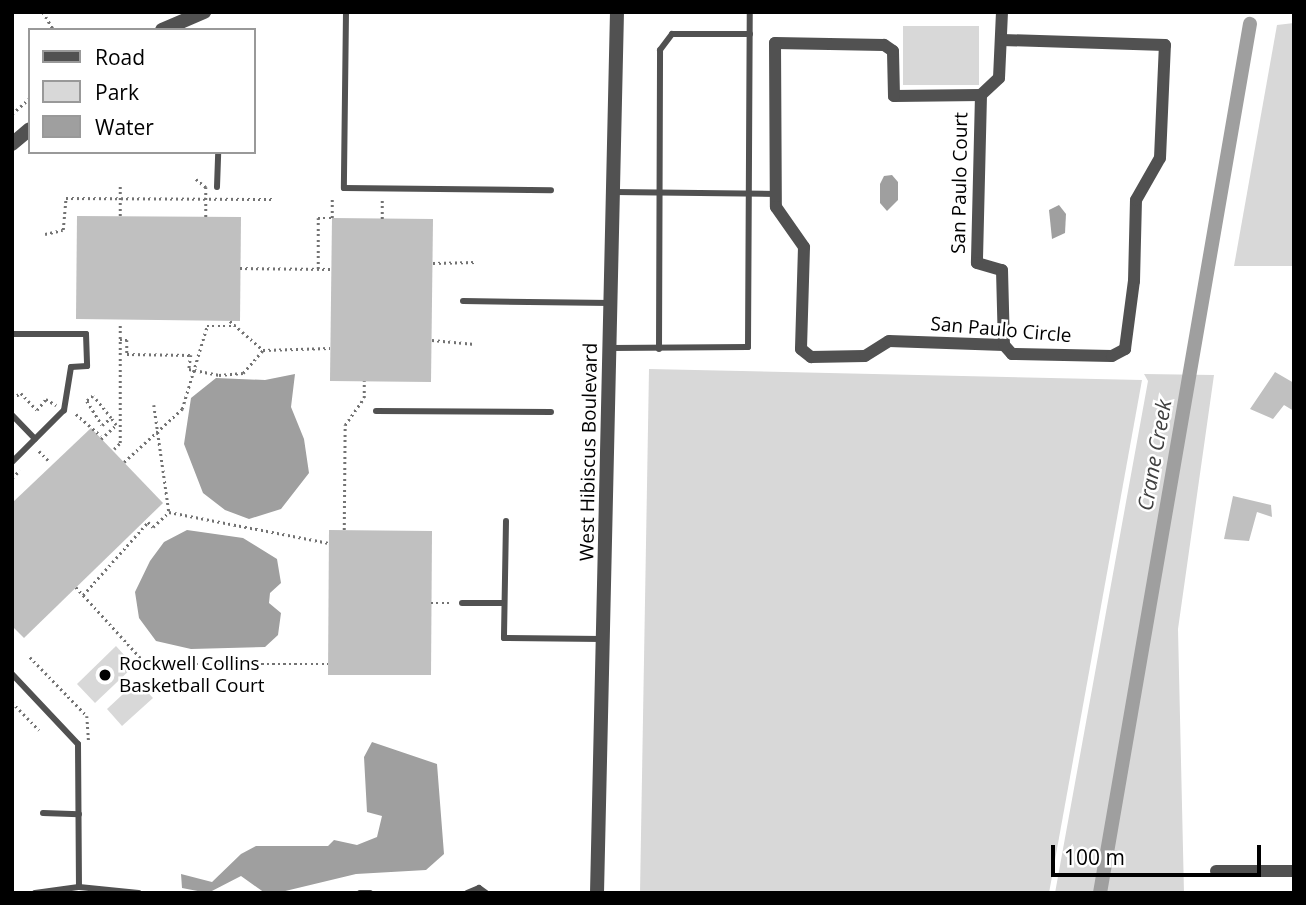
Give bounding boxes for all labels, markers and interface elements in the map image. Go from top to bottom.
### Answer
legend [28,28,256,154]
text: Road [95,43,145,71]
text: Park [95,78,139,106]
street label: San Paulo Court [947,112,973,254]
text: Water [95,113,154,141]
street label: San Paulo Circle [930,312,1072,348]
street label: West Hibiscus Boulevard [576,343,602,561]
water label: Crane Creek [1132,397,1176,513]
place label: Rockwell Collins Basketball Court [119,653,265,697]
marker: Rockwell Collins Basketball Court [97,667,113,683]
scale bar [1054,832,1264,876]
text: 100 m [1064,843,1125,871]

